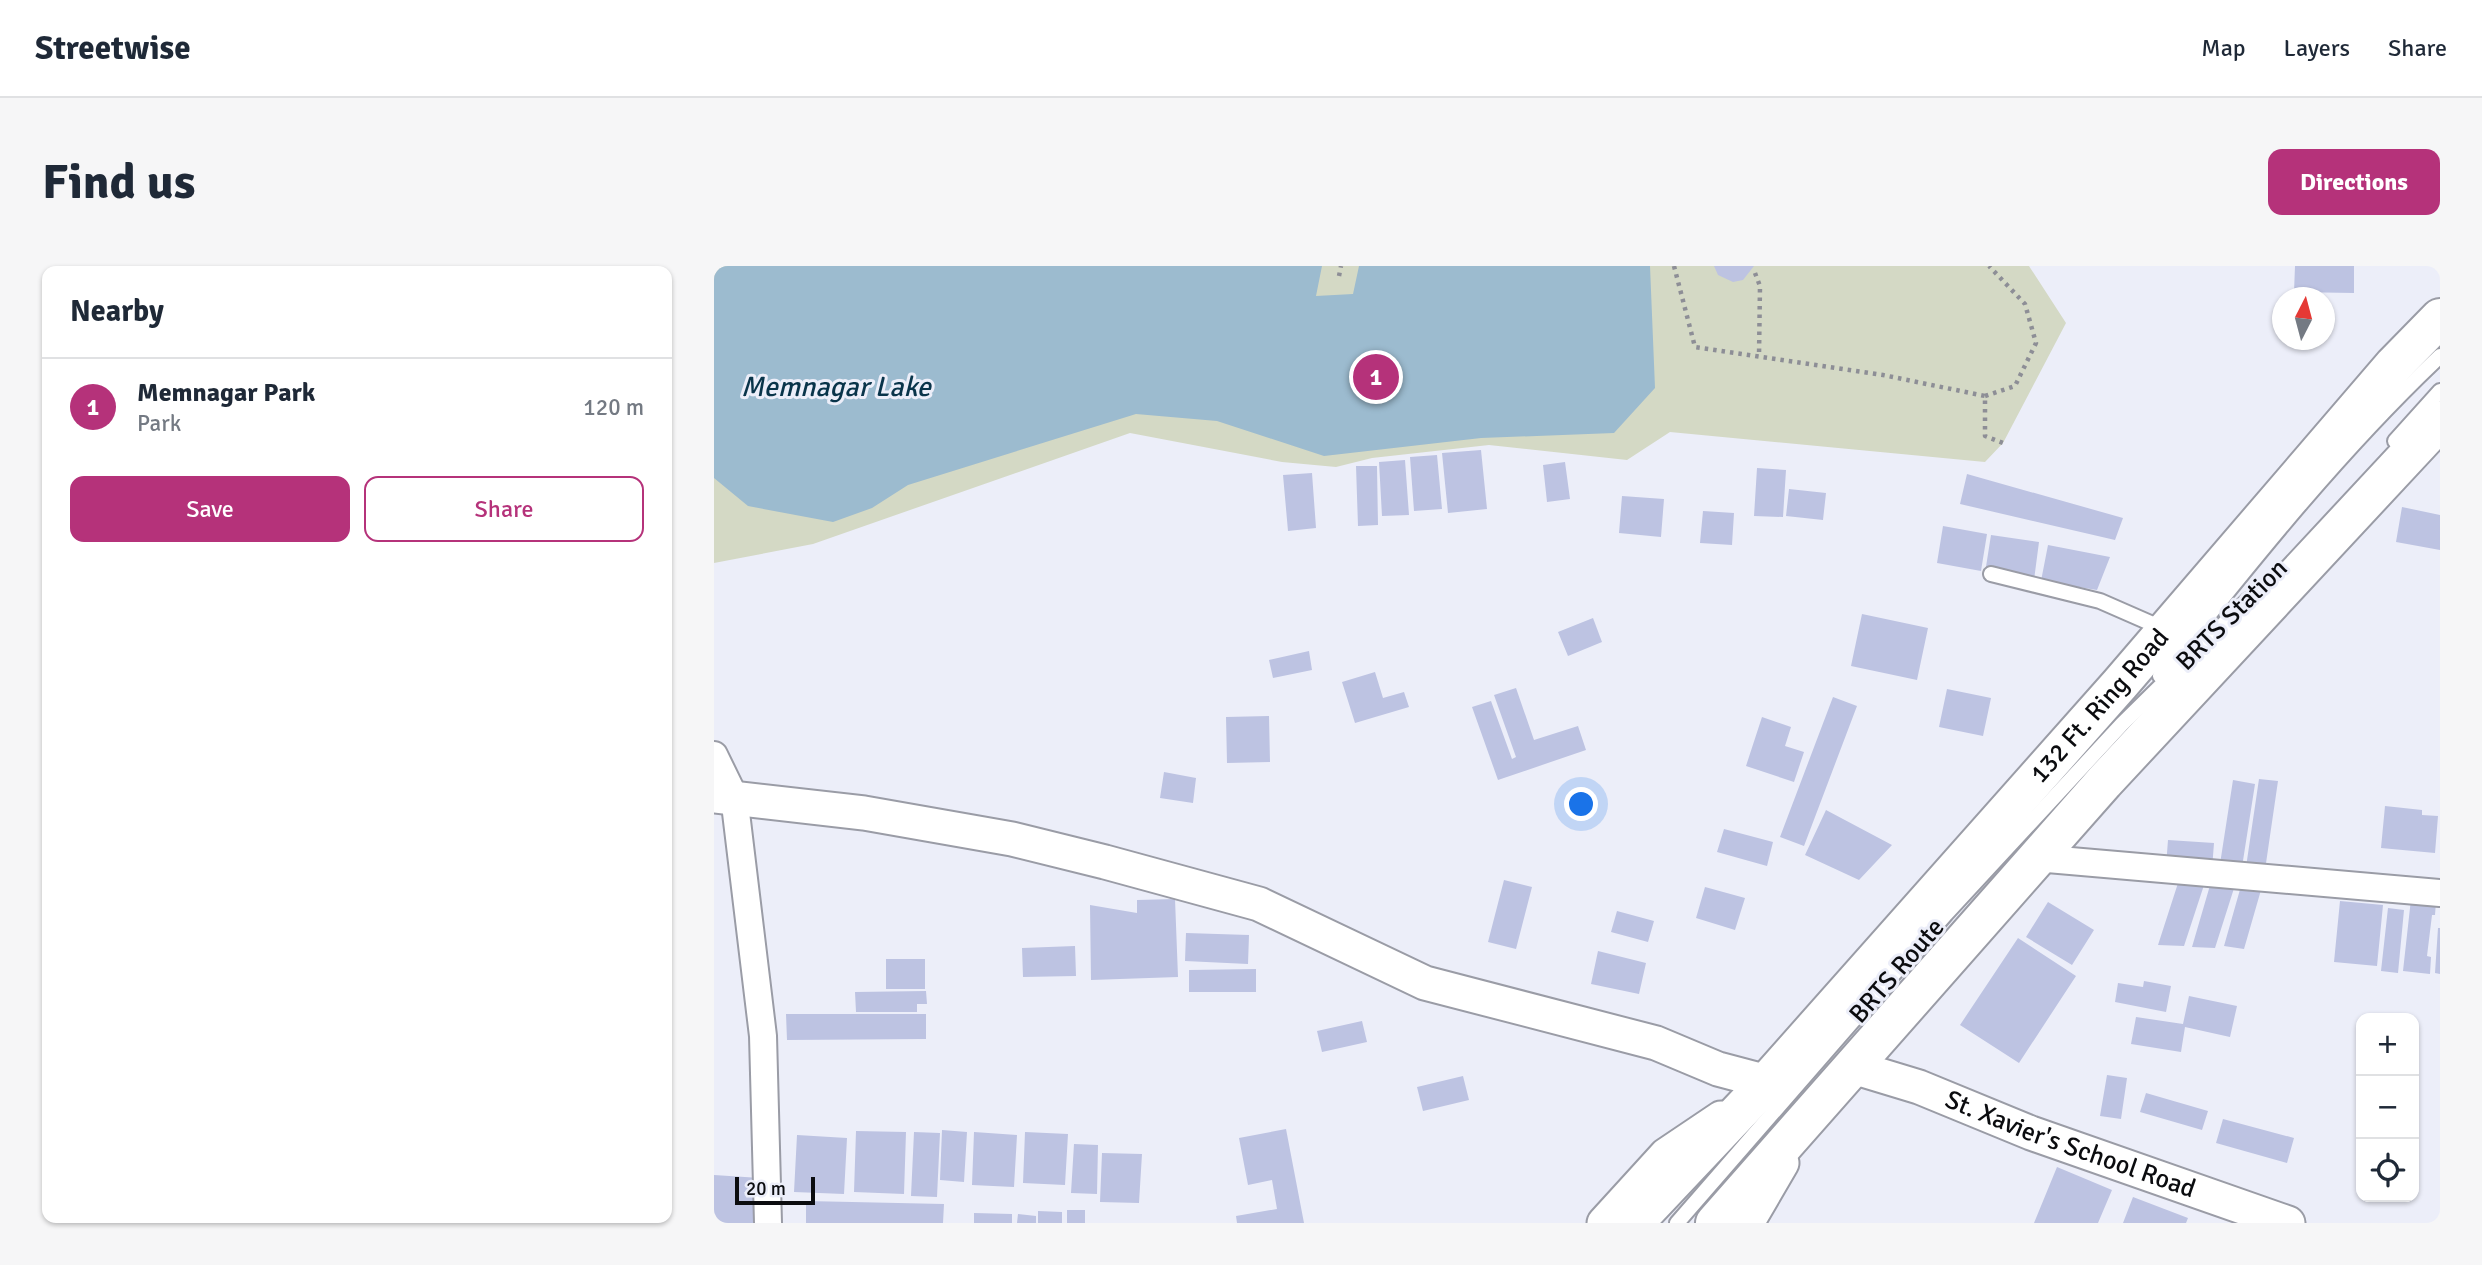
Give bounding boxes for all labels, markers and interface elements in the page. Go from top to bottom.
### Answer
text: Streetwise [35,28,191,69]
text: Map [2201,33,2246,63]
text: Layers [2284,33,2350,63]
text: Share [2388,33,2447,63]
button: Directions [2268,149,2440,215]
text: Find us [42,152,195,212]
north arrow [2272,287,2335,350]
text: Nearby [70,293,164,330]
pin: 1 [1353,351,1399,403]
water label: Memnagar Lake [741,370,933,404]
text: Memnagar Park [137,377,315,409]
text: 1 [87,393,99,422]
text: 120 m [583,393,644,422]
text: Park [137,409,181,438]
button: Save [70,476,350,542]
button: Share [364,476,644,542]
street label: BRTS Station [2170,553,2294,677]
street label: 132 Ft. Ring Road [2024,622,2176,790]
your location [1564,787,1598,821]
street label: BRTS Route [1843,912,1951,1030]
map controls [2356,1013,2419,1202]
button: + [2356,1013,2419,1076]
button: − [2356,1076,2419,1139]
street label: St. Xavier's School Road [1940,1084,2200,1205]
button: locate [2356,1139,2419,1202]
scale bar [735,1174,816,1206]
text: 20 m [746,1177,786,1201]

